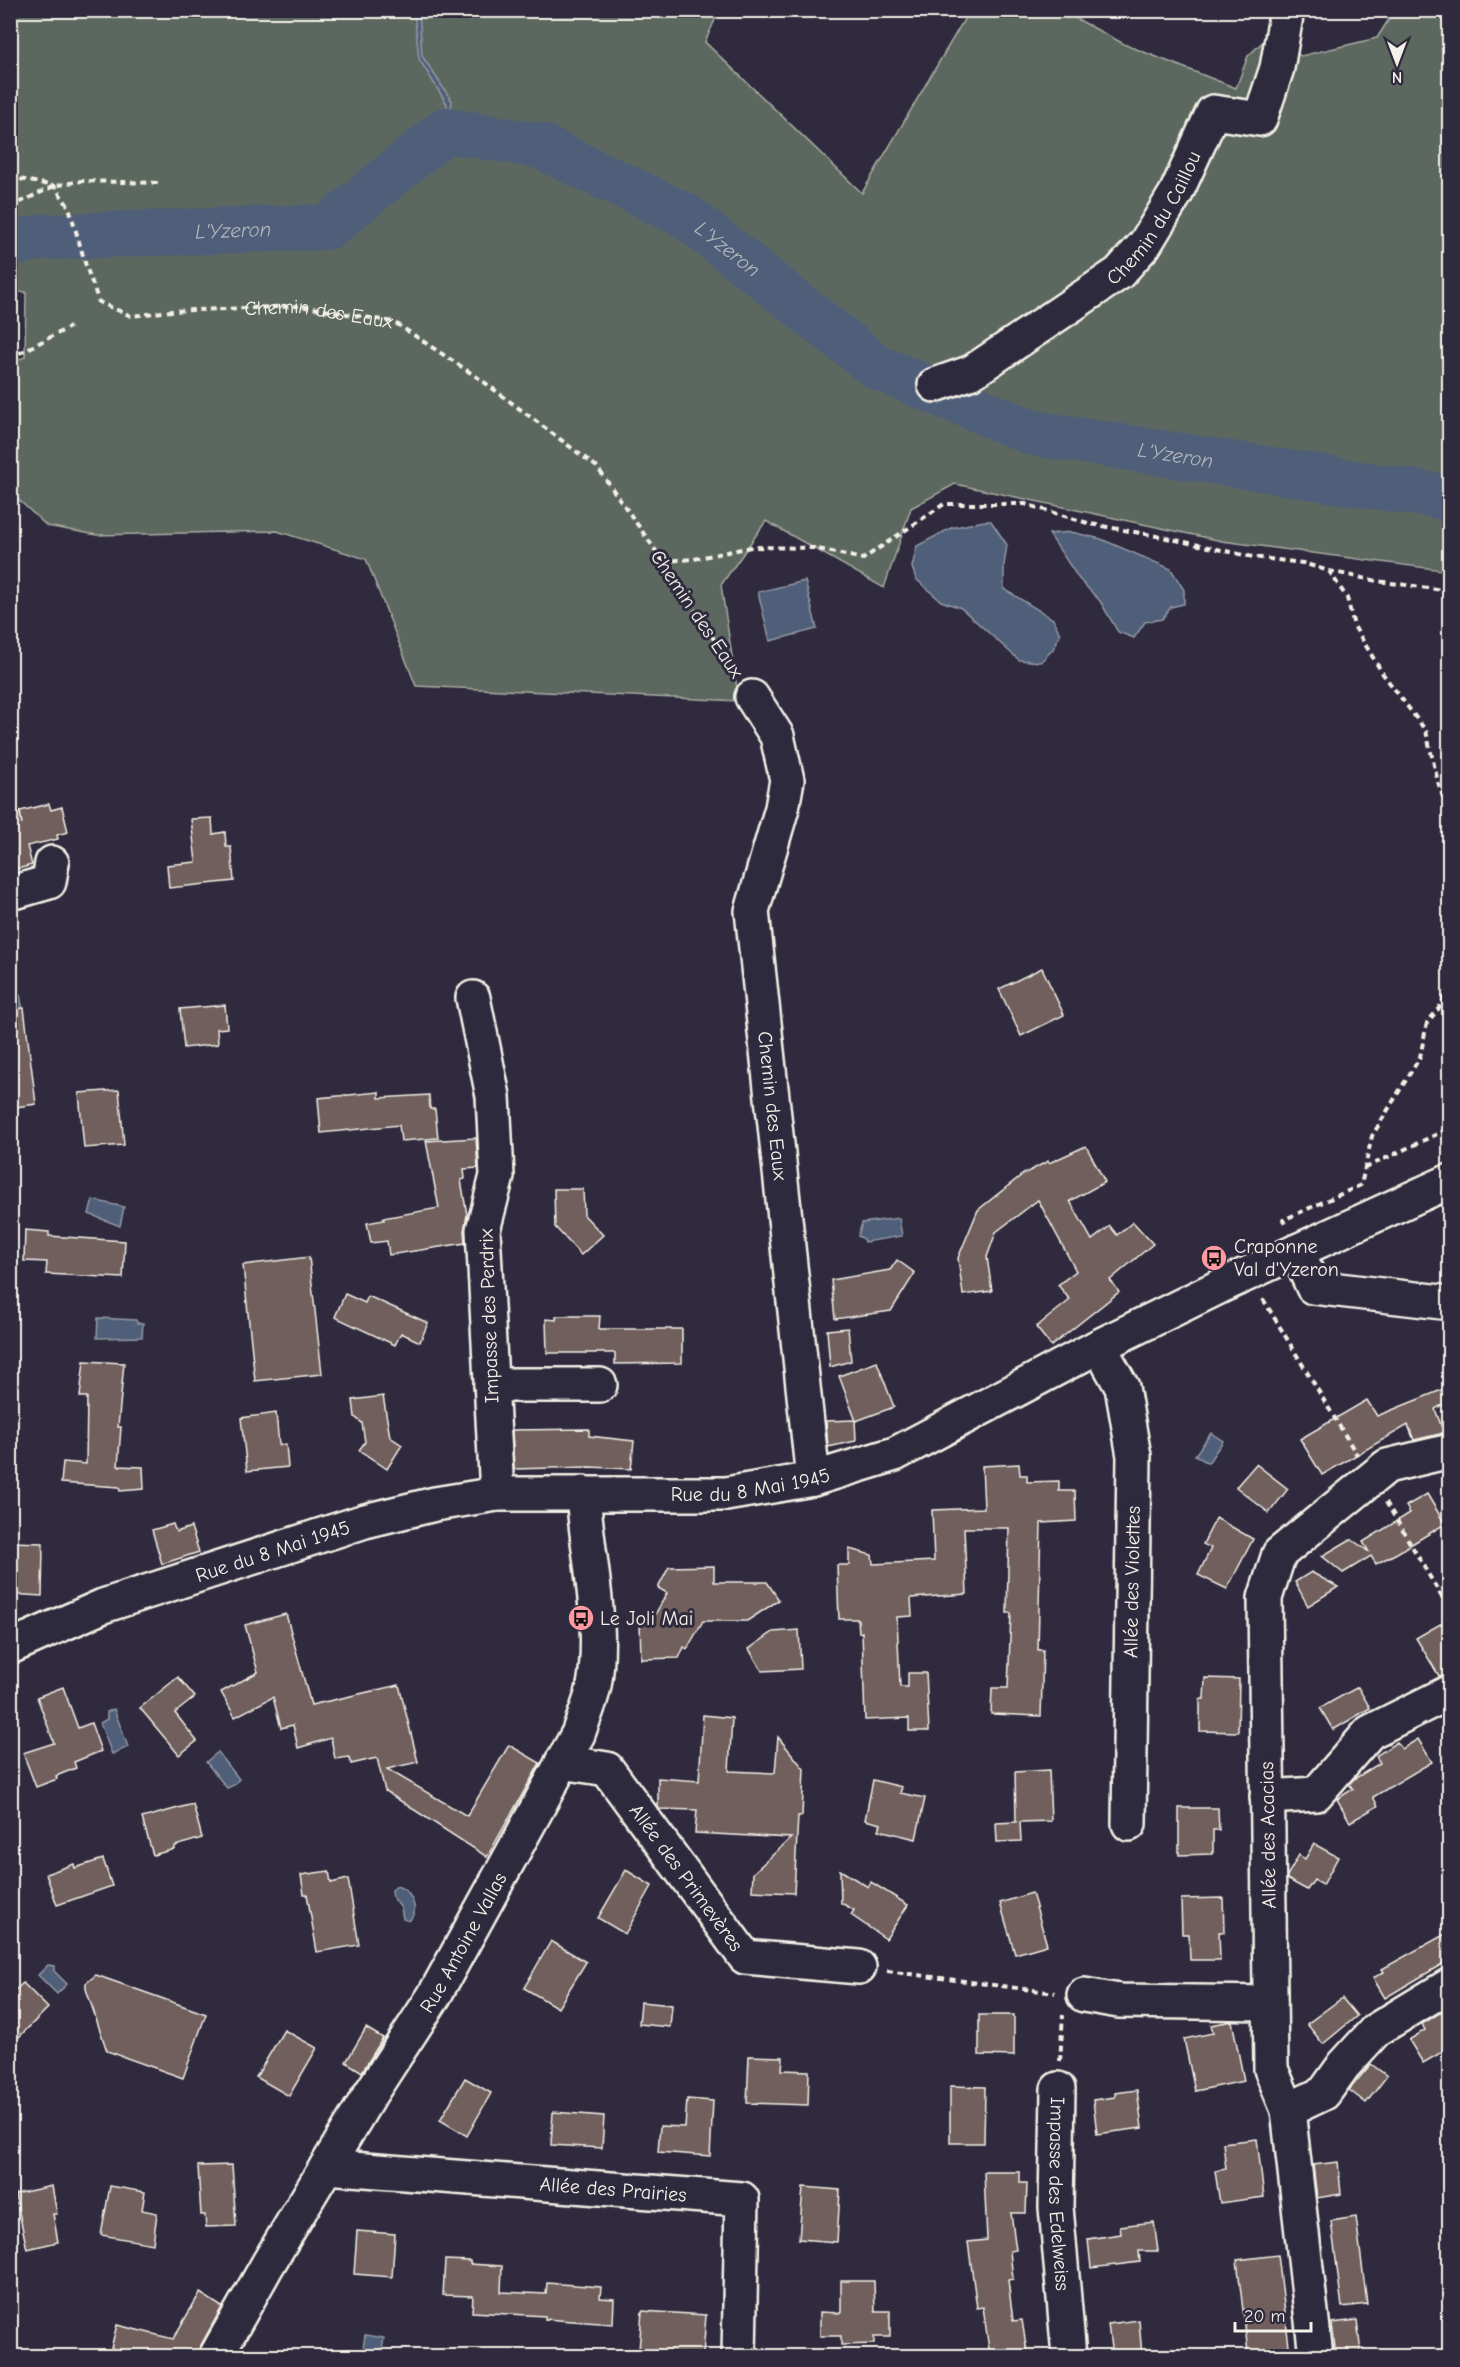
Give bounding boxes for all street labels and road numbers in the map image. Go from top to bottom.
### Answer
street label: Chemin du Caillou [1102,147,1205,290]
street label: Chemin des Eaux [244,294,395,333]
street label: Chemin des Eaux [646,546,749,683]
street label: Chemin des Eaux [753,1030,792,1182]
street label: Impasse des Perdrix [474,1228,504,1404]
street label: Rue du 8 Mai 1945 [671,1463,833,1506]
street label: Allée des Violettes [1119,1506,1145,1658]
street label: Rue du 8 Mai 1945 [193,1515,353,1587]
street label: Allée des Acacias [1255,1761,1281,1909]
street label: Allée des Primevères [625,1799,748,1956]
street label: Rue Antoine Vallas [415,1868,511,2017]
street label: Impasse des Edelweiss [1044,2097,1075,2292]
street label: Allée des Prairies [539,2172,687,2206]

